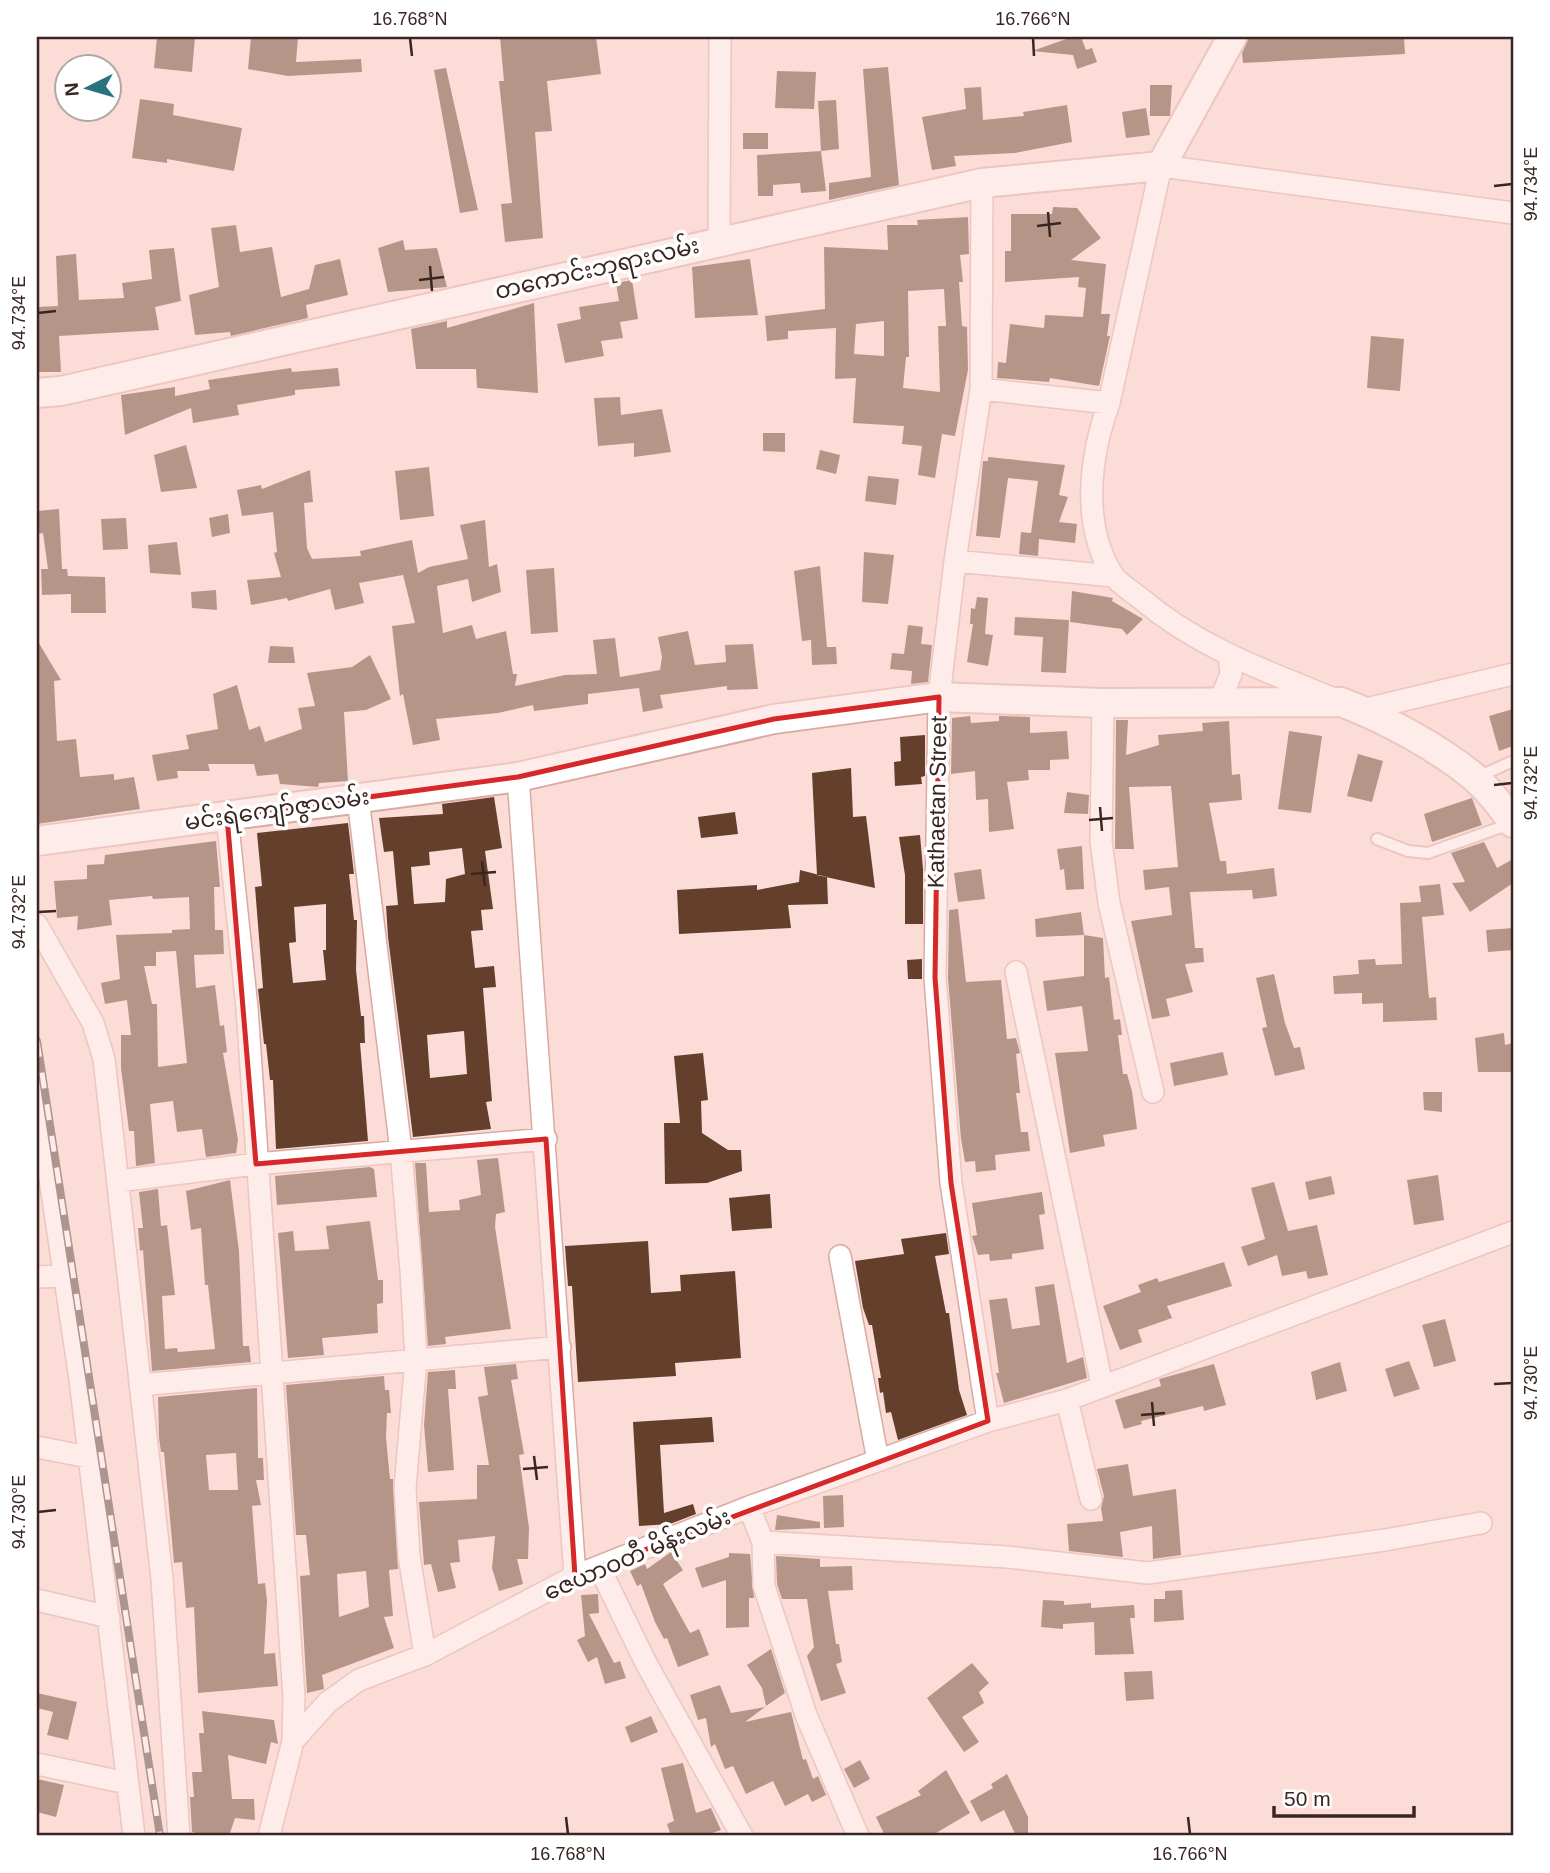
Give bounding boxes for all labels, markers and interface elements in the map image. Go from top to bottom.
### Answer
text: 16.768°N [372,9,448,29]
text: 16.766°N [995,9,1071,29]
north arrow [52,52,122,122]
text: N [61,82,83,97]
text: 94.734°E [1521,147,1541,221]
street label: တကောင်းဘုရားလမ်း [492,229,703,310]
text: 94.734°E [9,276,29,350]
street label: Kathaetan Street [922,715,952,889]
text: 94.732°E [1521,746,1541,820]
street label: မင်းရဲကျော်ဇွာလမ်း [183,780,372,841]
text: 94.732°E [9,875,29,949]
text: 94.730°E [1521,1346,1541,1420]
text: 94.730°E [9,1475,29,1549]
street label: ဇေယာဝတီ မိန်းလမ်း [539,1500,737,1611]
scale bar [1274,1775,1414,1819]
text: 50 m [1284,1787,1331,1810]
text: 16.768°N [530,1844,606,1864]
text: 16.766°N [1152,1844,1228,1864]

